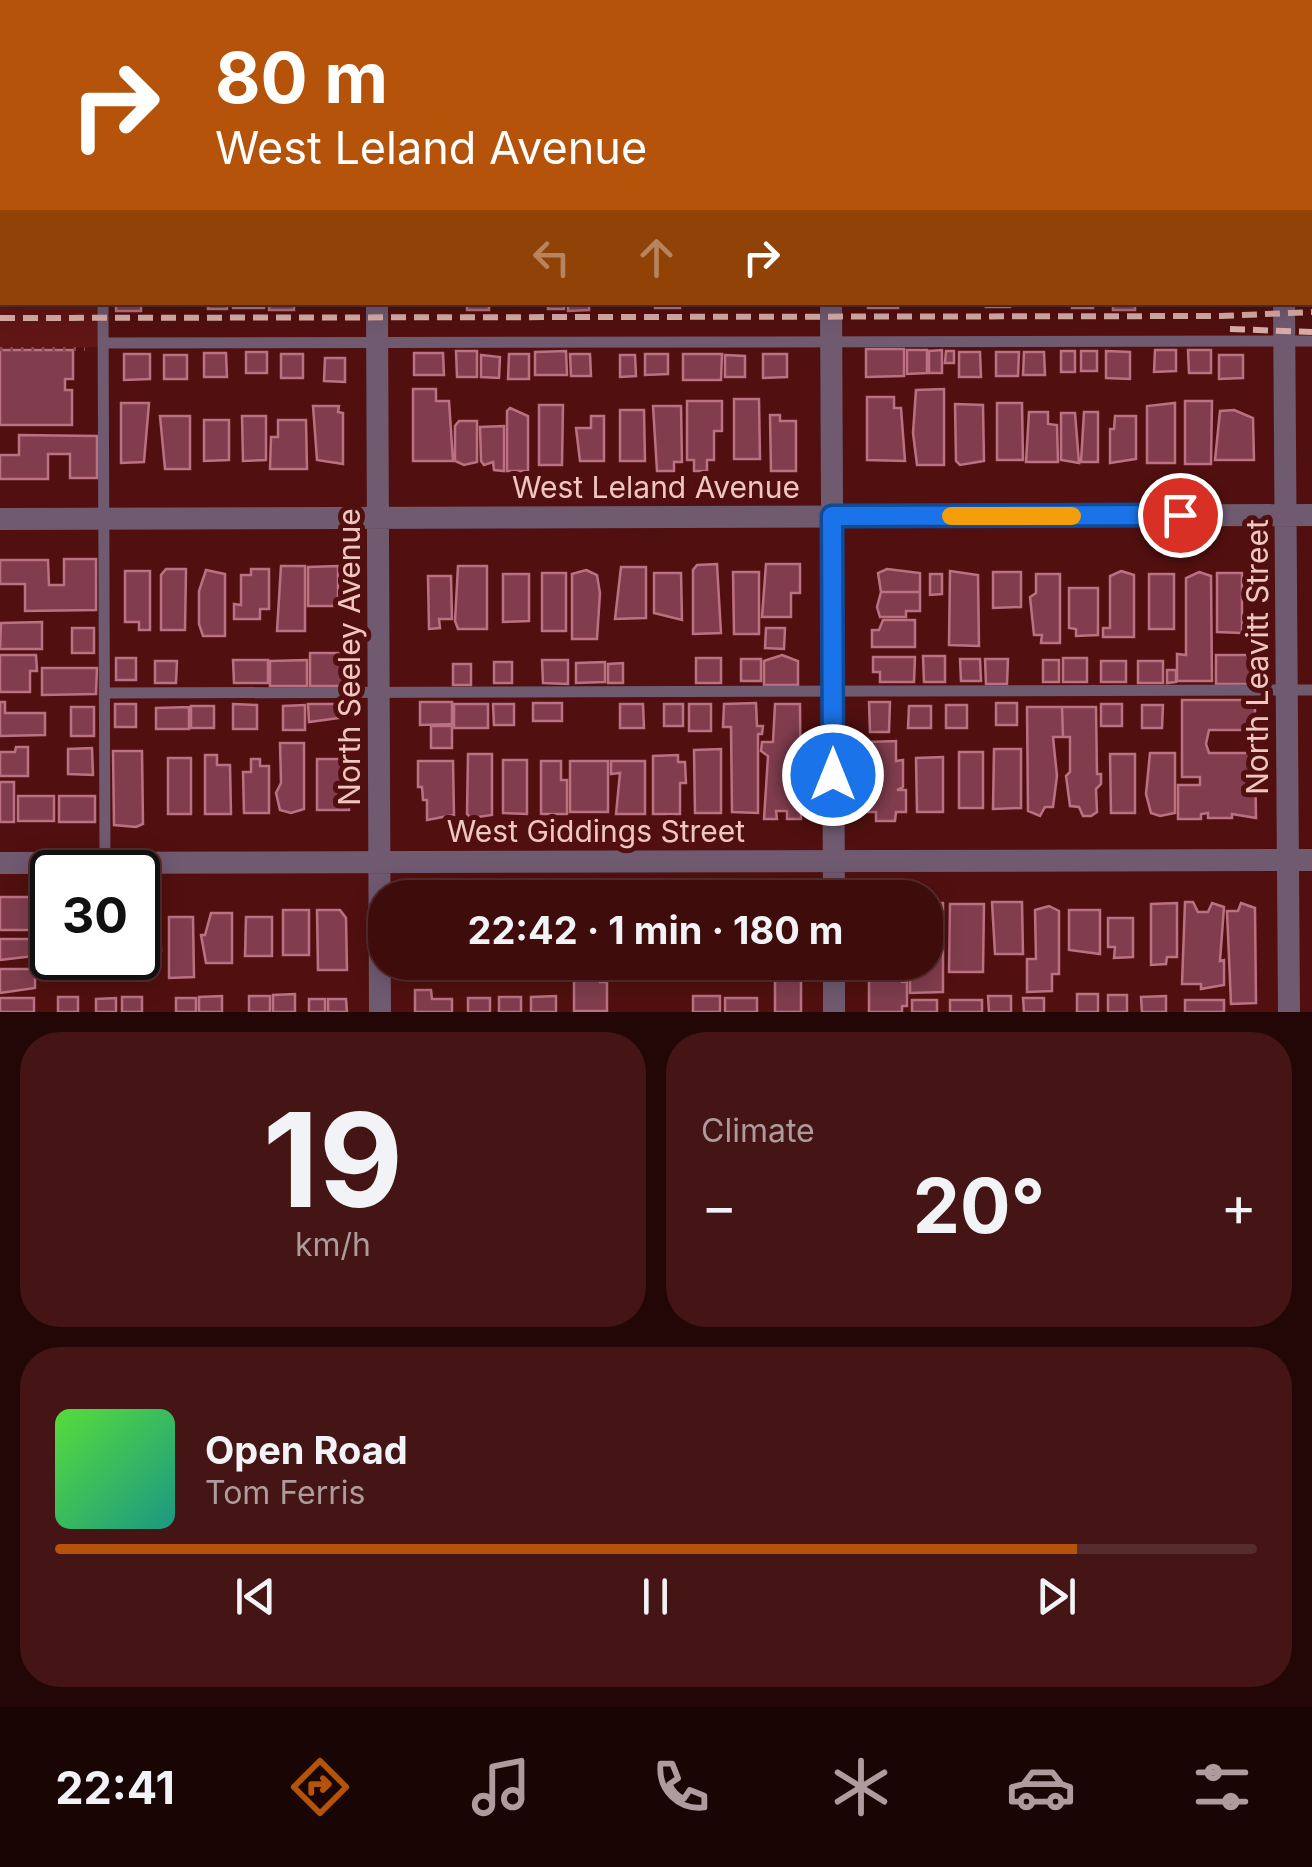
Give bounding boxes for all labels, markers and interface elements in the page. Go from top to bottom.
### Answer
text: 80 m [215,35,388,120]
icon: right [50,40,180,170]
text: West Leland Avenue [215,120,647,175]
icon: left [524,230,579,285]
icon: ahead [629,230,684,285]
icon: right [734,230,789,285]
street label: West Leland Avenue [512,469,800,505]
pin [1138,473,1223,558]
icon: arrive [1153,488,1208,543]
street label: North Seeley Avenue [331,508,367,806]
street label: North Leavitt Street [1239,519,1275,795]
position arrow [781,723,885,827]
street label: West Giddings Street [447,813,745,849]
speed limit sign: 30 [30,850,160,980]
text: 22:42 · 1 min · 180 m [467,907,844,953]
text: 19 [263,1081,403,1238]
text: Climate [701,1111,815,1150]
text: 20° [913,1160,1045,1251]
text: − [701,1173,737,1239]
text: + [1221,1173,1257,1239]
text: km/h [295,1225,371,1264]
text: Open Road [205,1427,408,1473]
text: Tom Ferris [205,1473,365,1512]
icon: previous [228,1569,283,1624]
icon: pause [628,1569,683,1624]
icon: next [1029,1569,1084,1624]
icon: directions [285,1752,355,1822]
icon: music [466,1752,536,1822]
icon: phone [646,1752,716,1822]
icon: climate [826,1752,896,1822]
icon: car [1006,1752,1076,1822]
icon: filters [1187,1752,1257,1822]
text: 22:41 [55,1760,175,1815]

